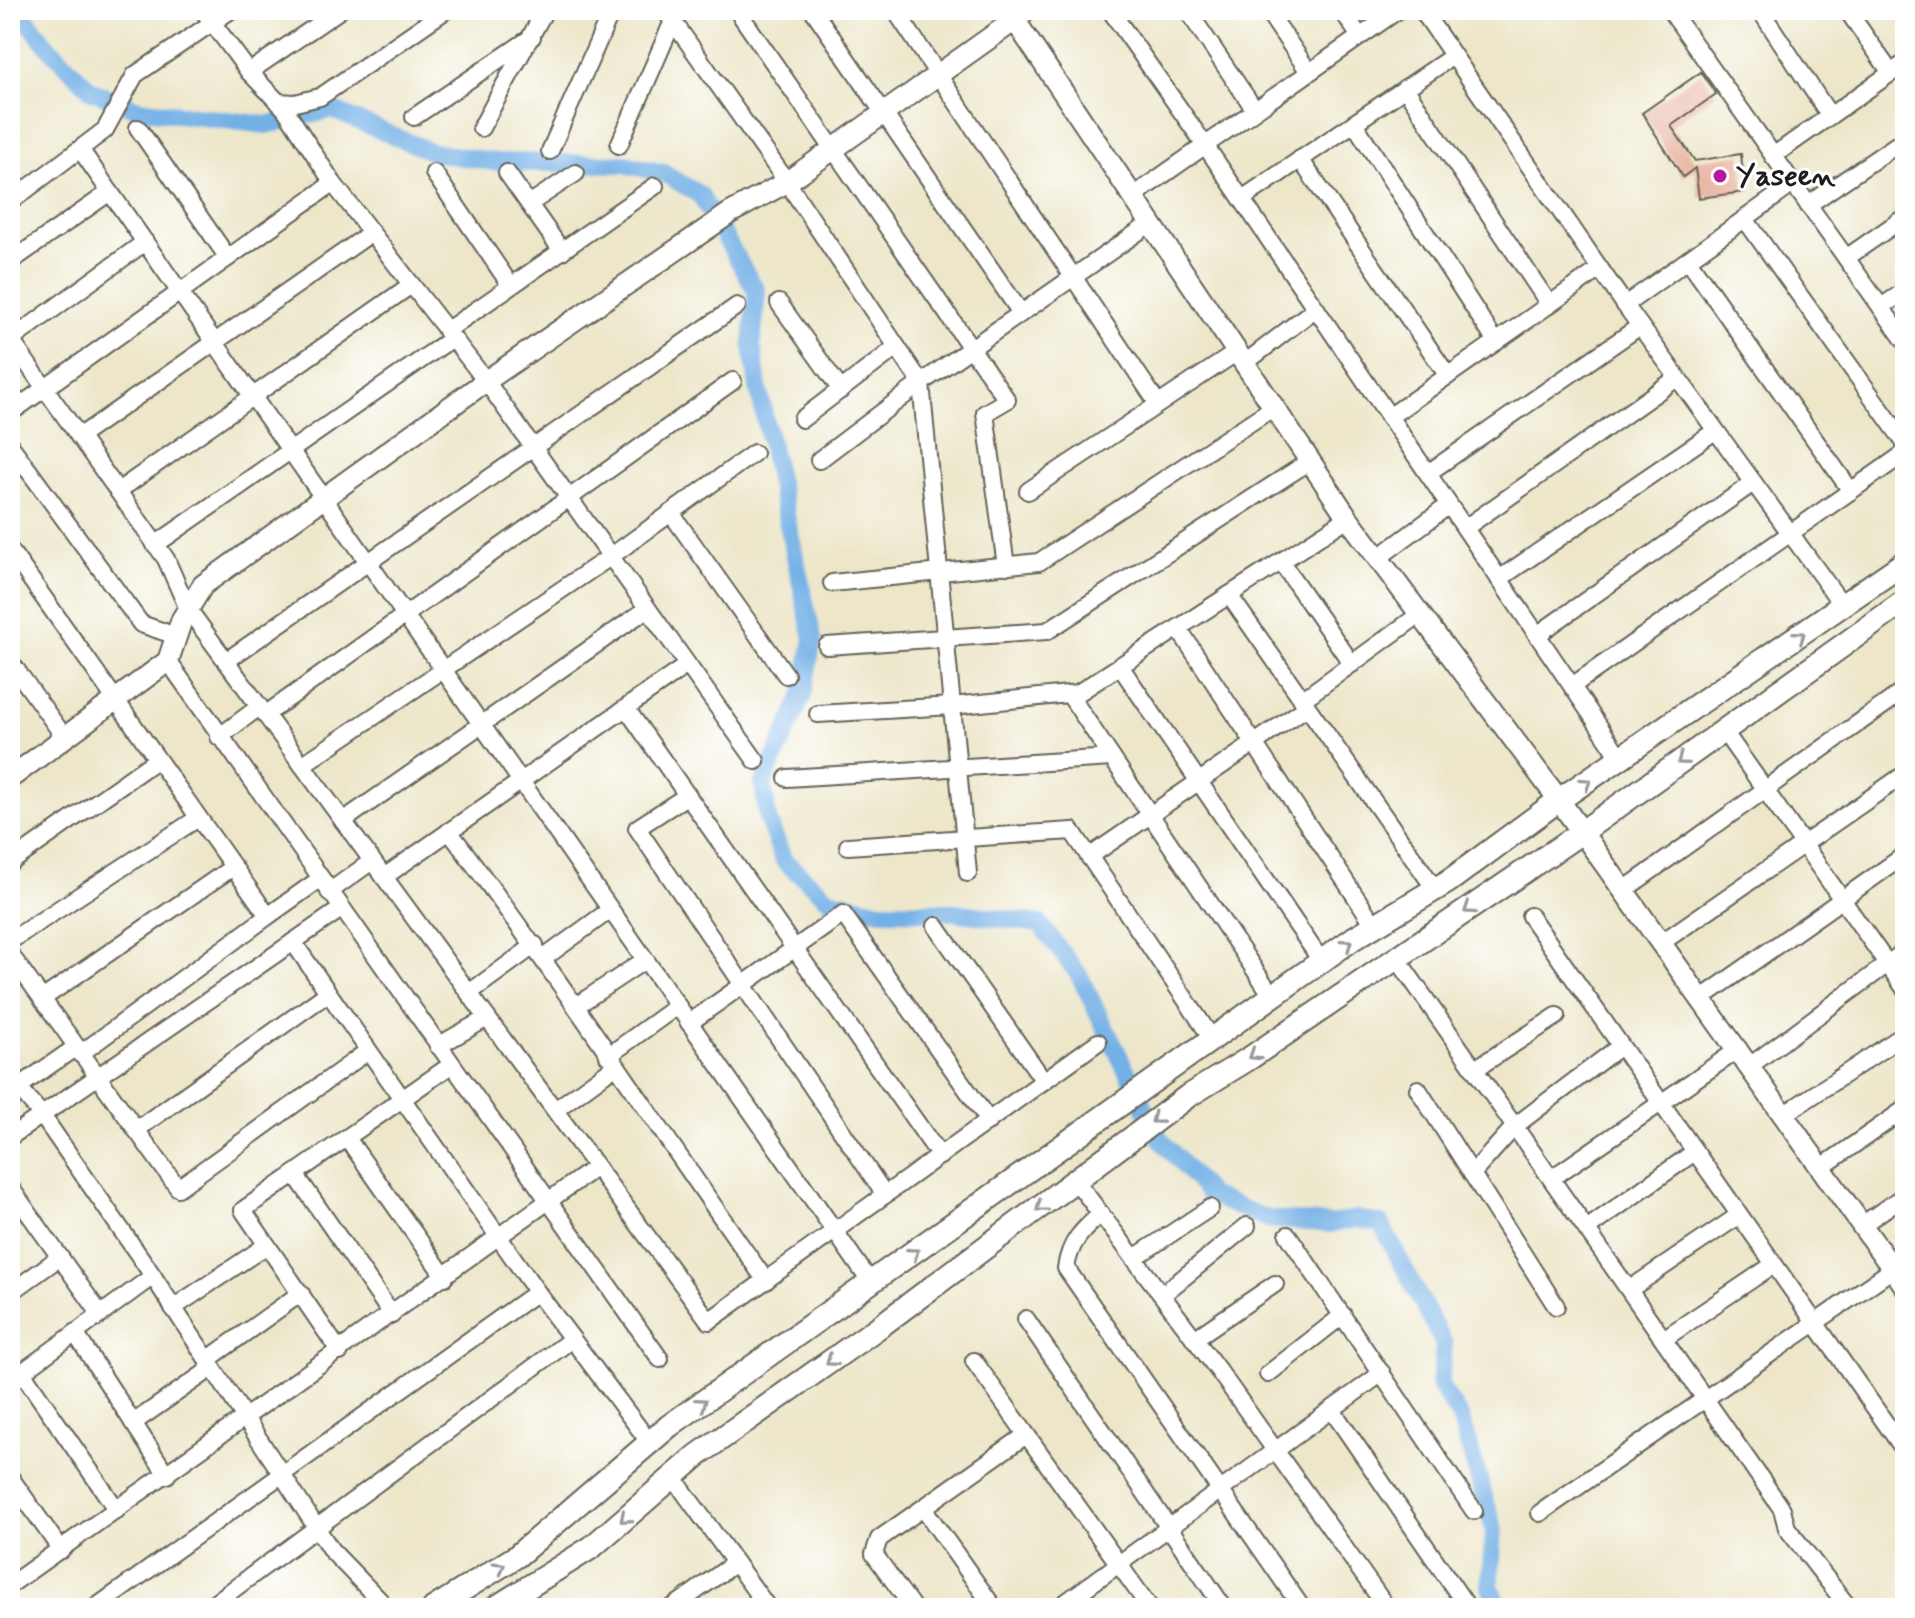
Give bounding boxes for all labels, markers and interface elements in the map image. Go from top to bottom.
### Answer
place label: Yaseen [1736,157,1836,196]
marker: Yaseen [1711,167,1729,185]
one-way arrow [1792,631,1806,646]
one-way arrow [1676,750,1691,765]
one-way arrow [1577,777,1592,792]
one-way arrow [1463,899,1477,914]
one-way arrow [1339,939,1353,954]
one-way arrow [1248,1045,1263,1060]
one-way arrow [1151,1110,1165,1124]
one-way arrow [1035,1197,1049,1212]
one-way arrow [905,1248,920,1262]
one-way arrow [825,1351,840,1366]
one-way arrow [693,1398,707,1413]
one-way arrow [619,1509,634,1523]
one-way arrow [492,1561,506,1576]

